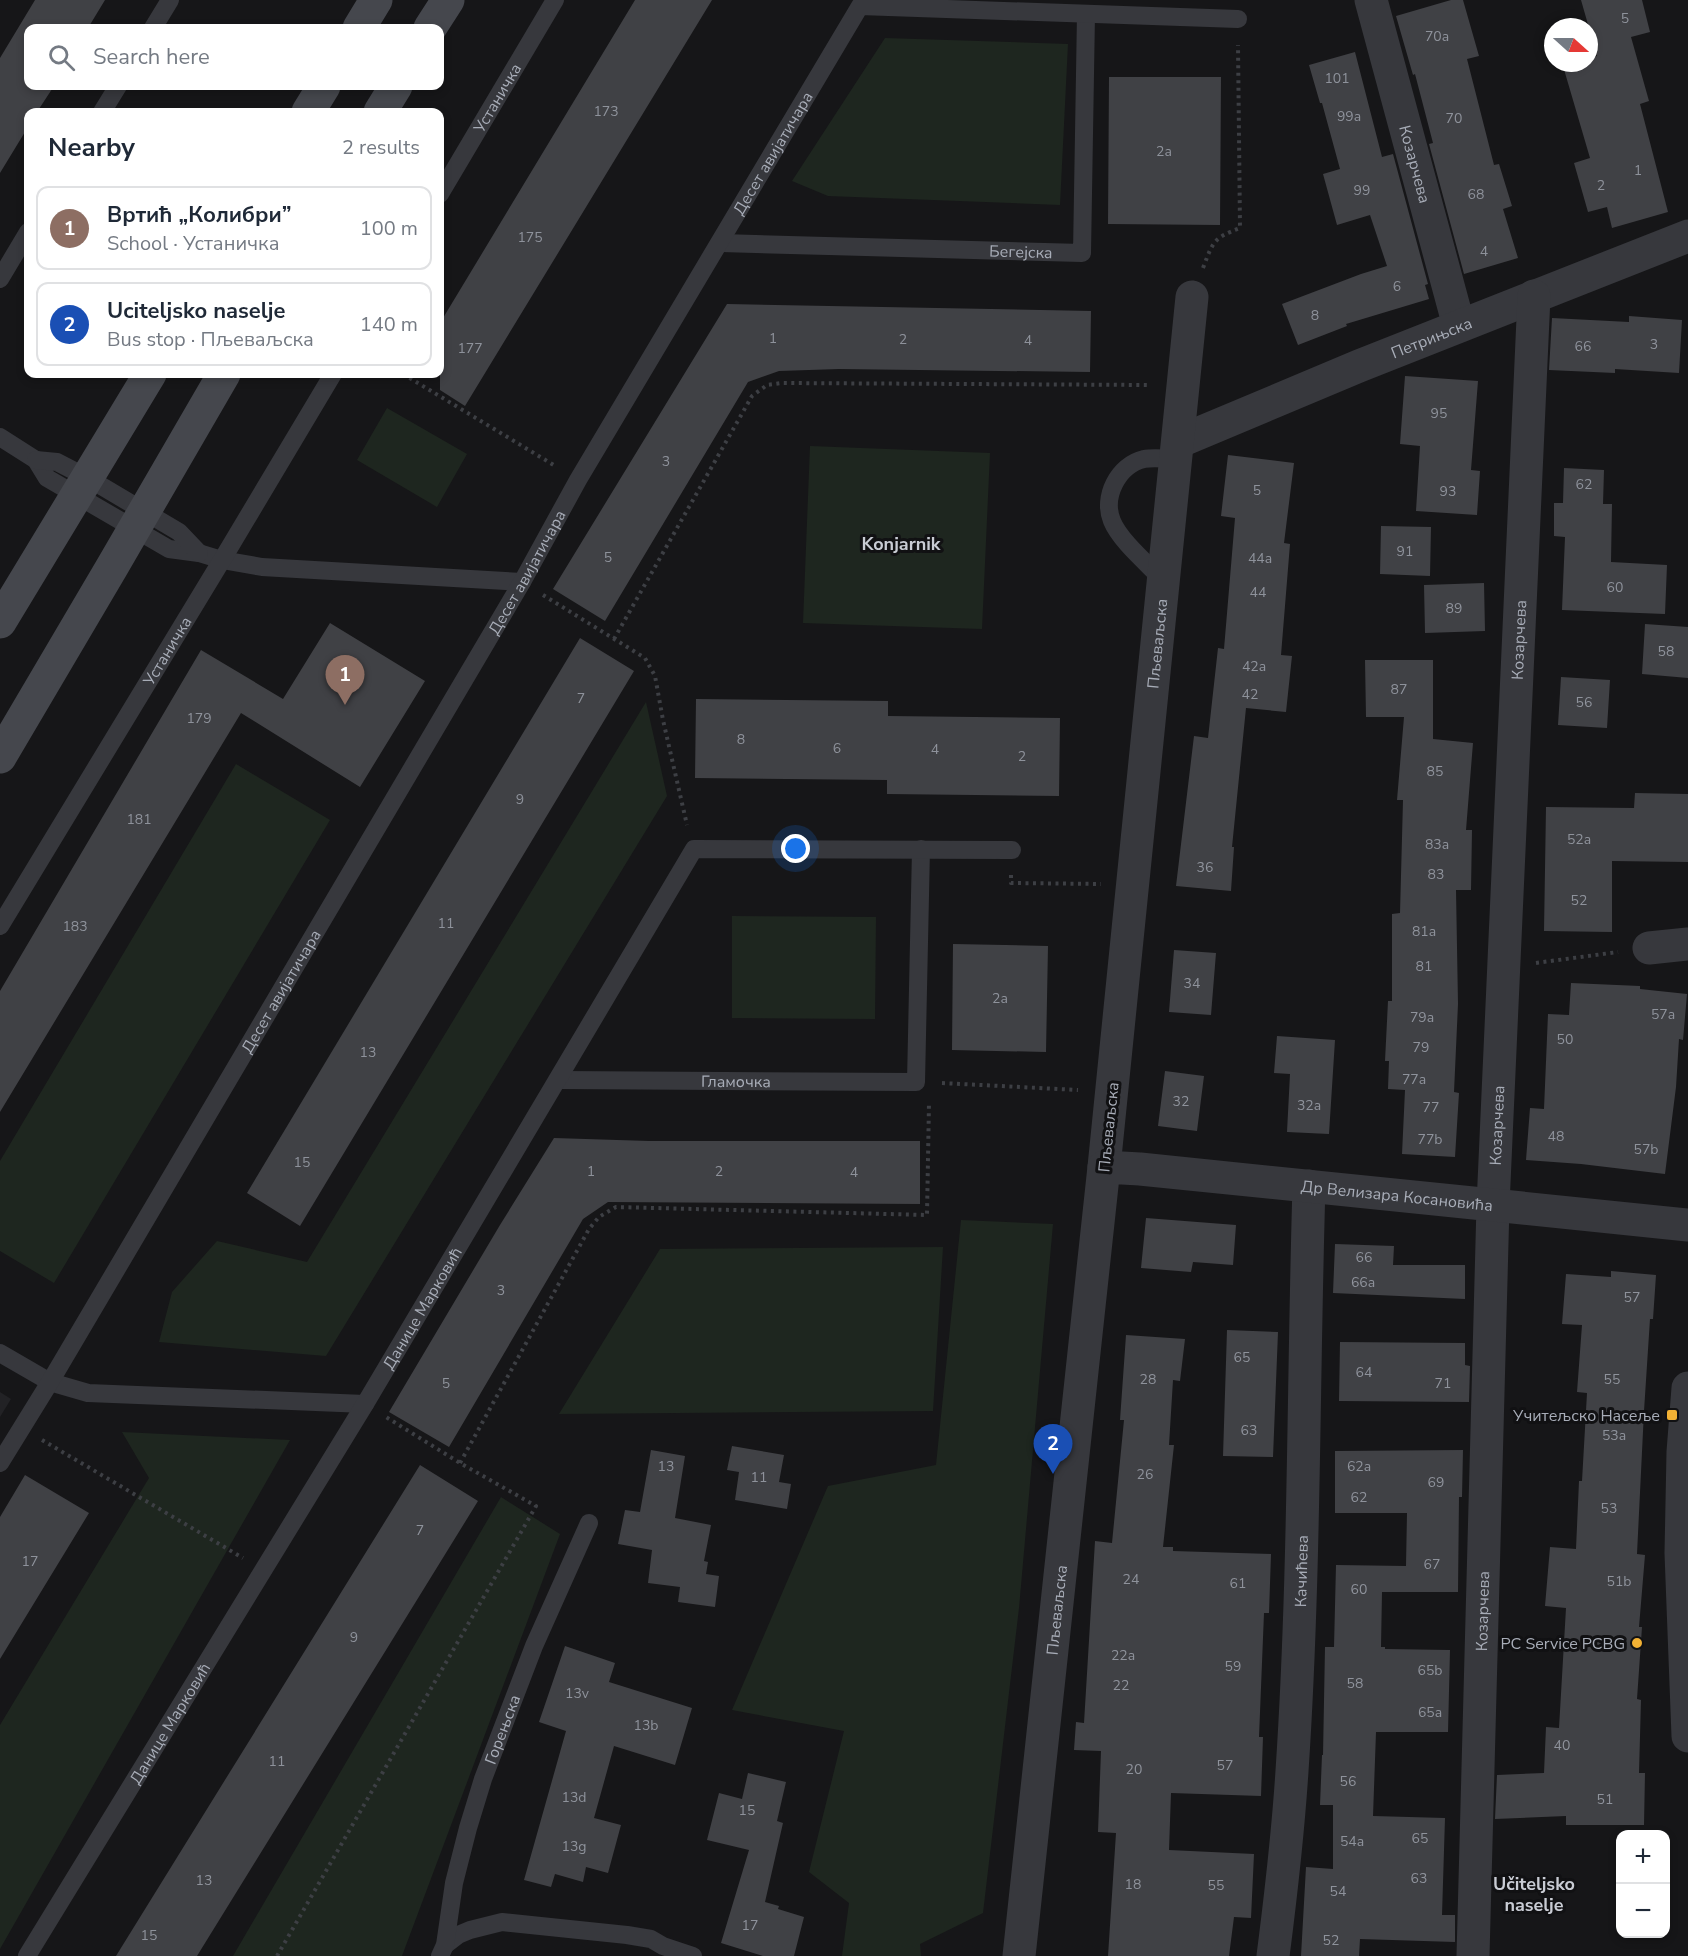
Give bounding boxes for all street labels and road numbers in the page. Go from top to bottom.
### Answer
street label: Устаничка [468,59,527,138]
street label: Десет авијатичара [728,88,819,219]
street label: Козарчева [1393,123,1435,206]
street label: Бегејска [989,240,1053,264]
street label: Петрињска [1388,312,1475,364]
street label: Десет авијатичара [483,506,571,639]
street label: Пљеваљска [1142,598,1173,690]
street label: Козарчева [1507,599,1532,680]
street label: Устаничка [138,612,197,691]
street label: Десет авијатичара [236,926,327,1058]
street label: Гламочка [701,1071,771,1093]
street label: Пљеваљска [1093,1081,1125,1173]
street label: Козарчева [1485,1085,1510,1166]
street label: Др Велизара Косановића [1300,1176,1494,1217]
street label: Данице Марковић [378,1243,468,1374]
street label: Качићева [1290,1535,1314,1608]
street label: Пљеваљска [1041,1564,1073,1656]
street label: Козарчева [1471,1571,1495,1652]
street label: Данице Марковић [125,1659,216,1789]
street label: Горењска [480,1692,526,1768]

